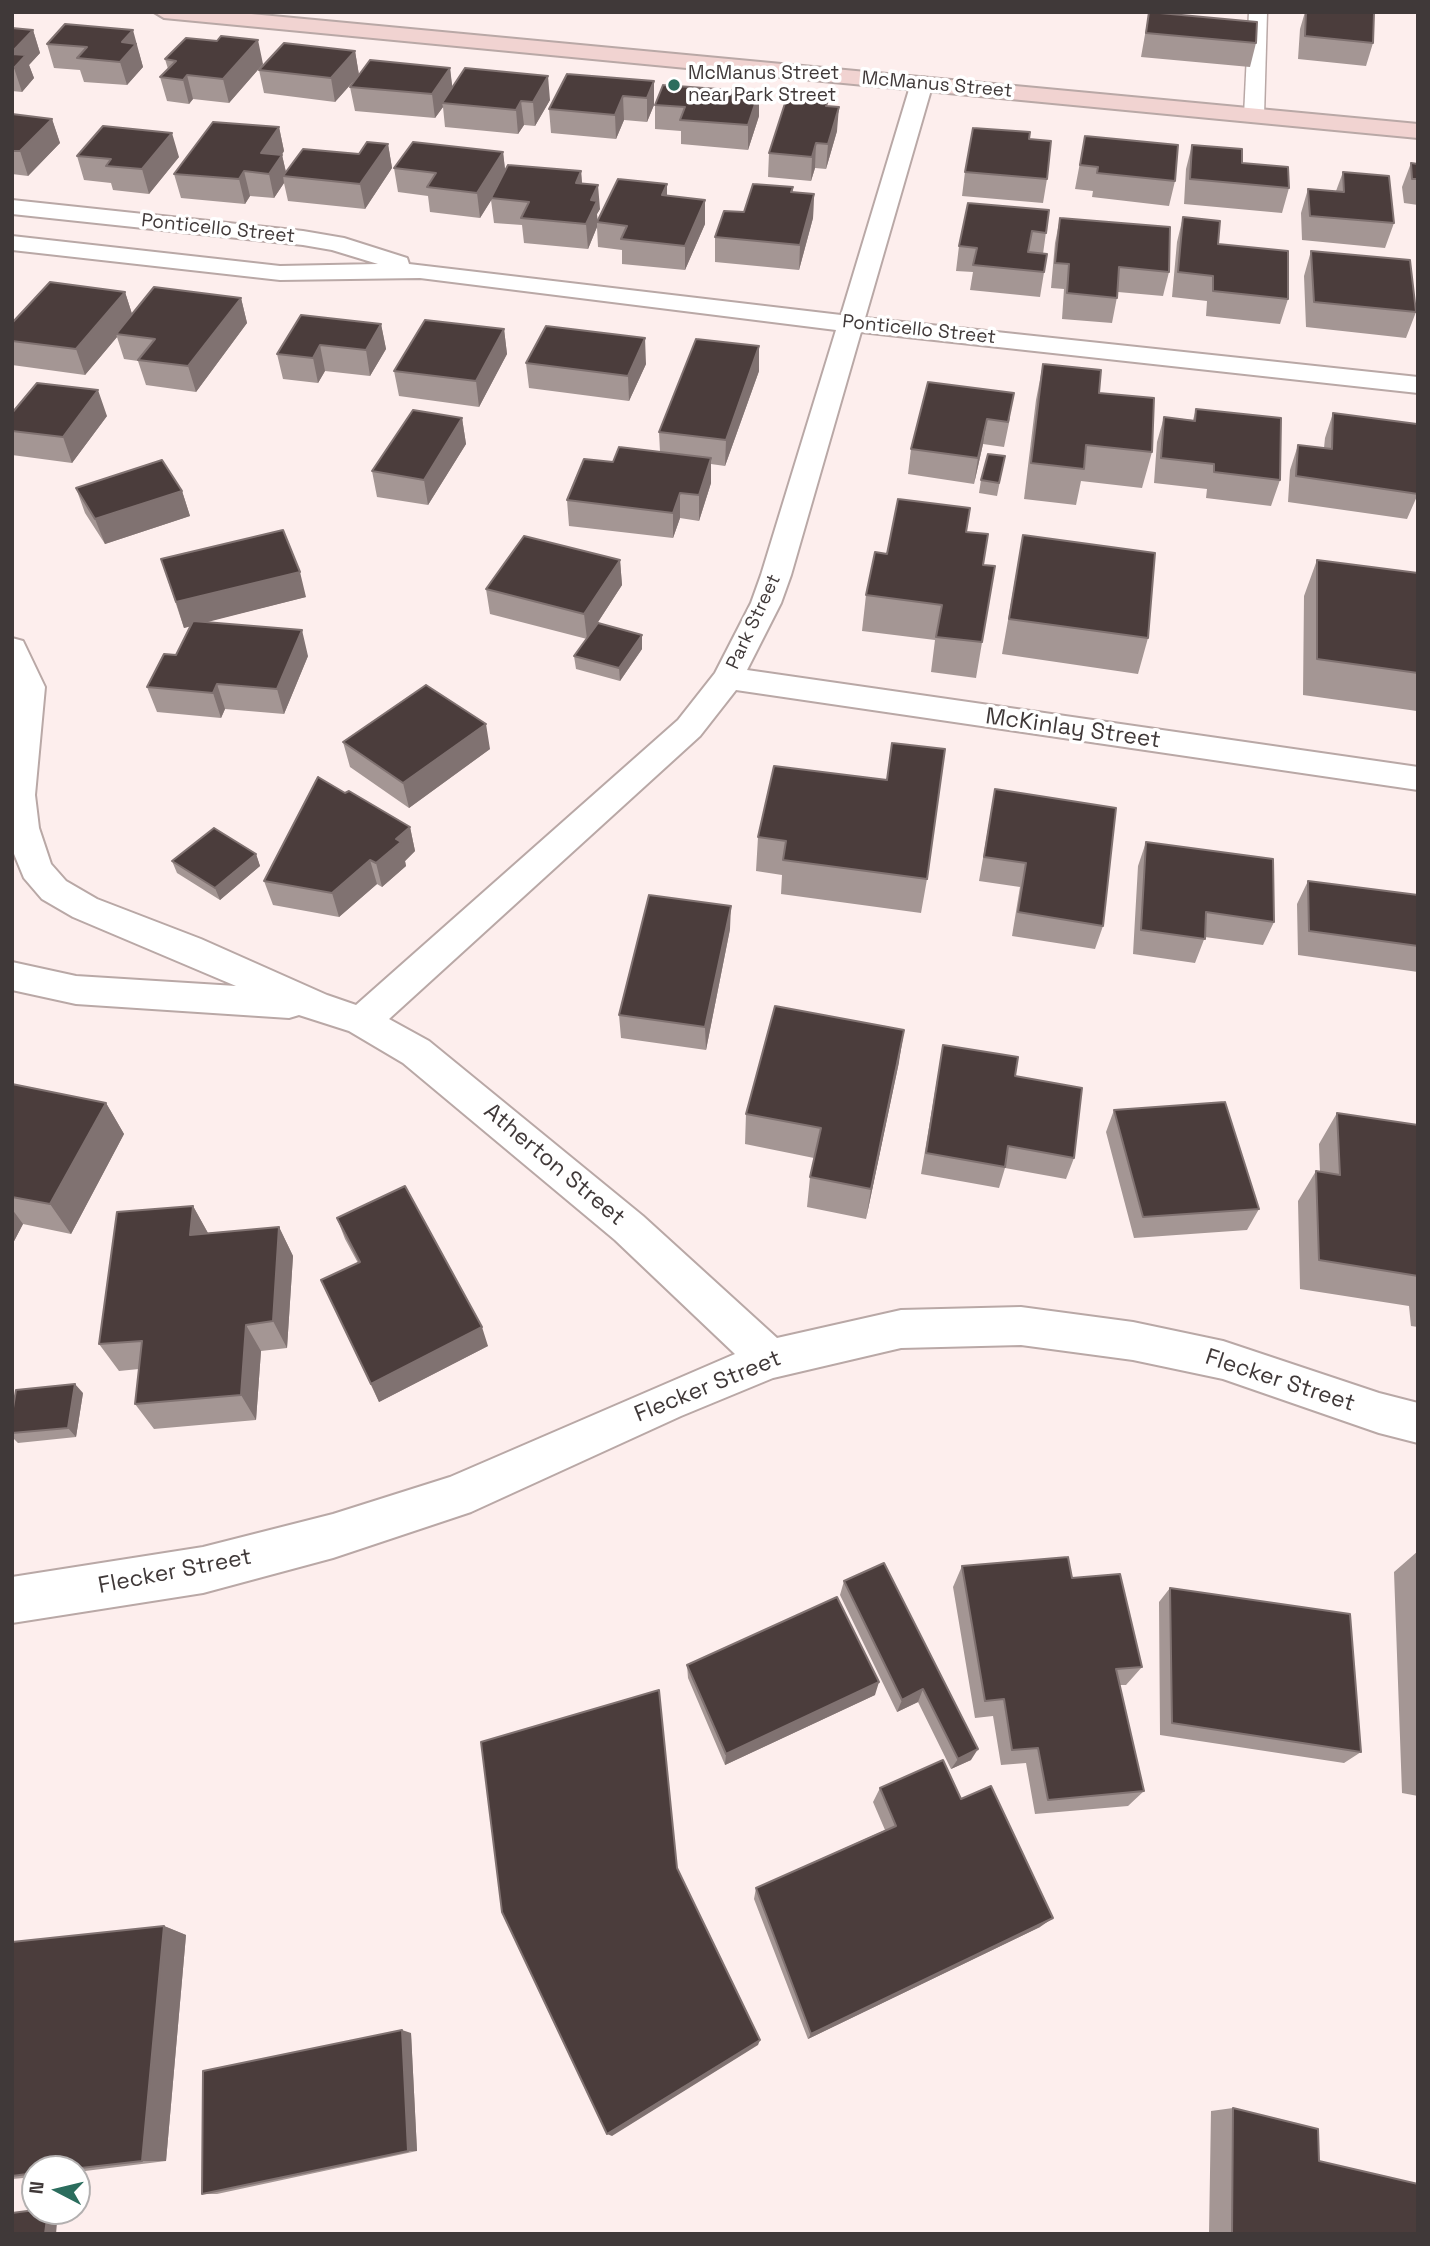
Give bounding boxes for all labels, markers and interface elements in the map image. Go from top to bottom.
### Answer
place label: McManus Street near Park Street [688,63,839,107]
street label: McManus Street [861,67,1013,103]
marker: McManus Street near Park Street [666,77,682,93]
street label: Ponticello Street [140,210,296,248]
street label: Ponticello Street [841,311,997,349]
street label: Park Street [722,571,786,673]
street label: McKinlay Street [984,703,1162,755]
street label: Atherton Street [478,1098,630,1232]
street label: Flecker Street [1202,1344,1358,1418]
street label: Flecker Street [631,1345,785,1429]
street label: Flecker Street [96,1544,254,1600]
north arrow [21,2155,91,2225]
text: N [23,2180,50,2195]

